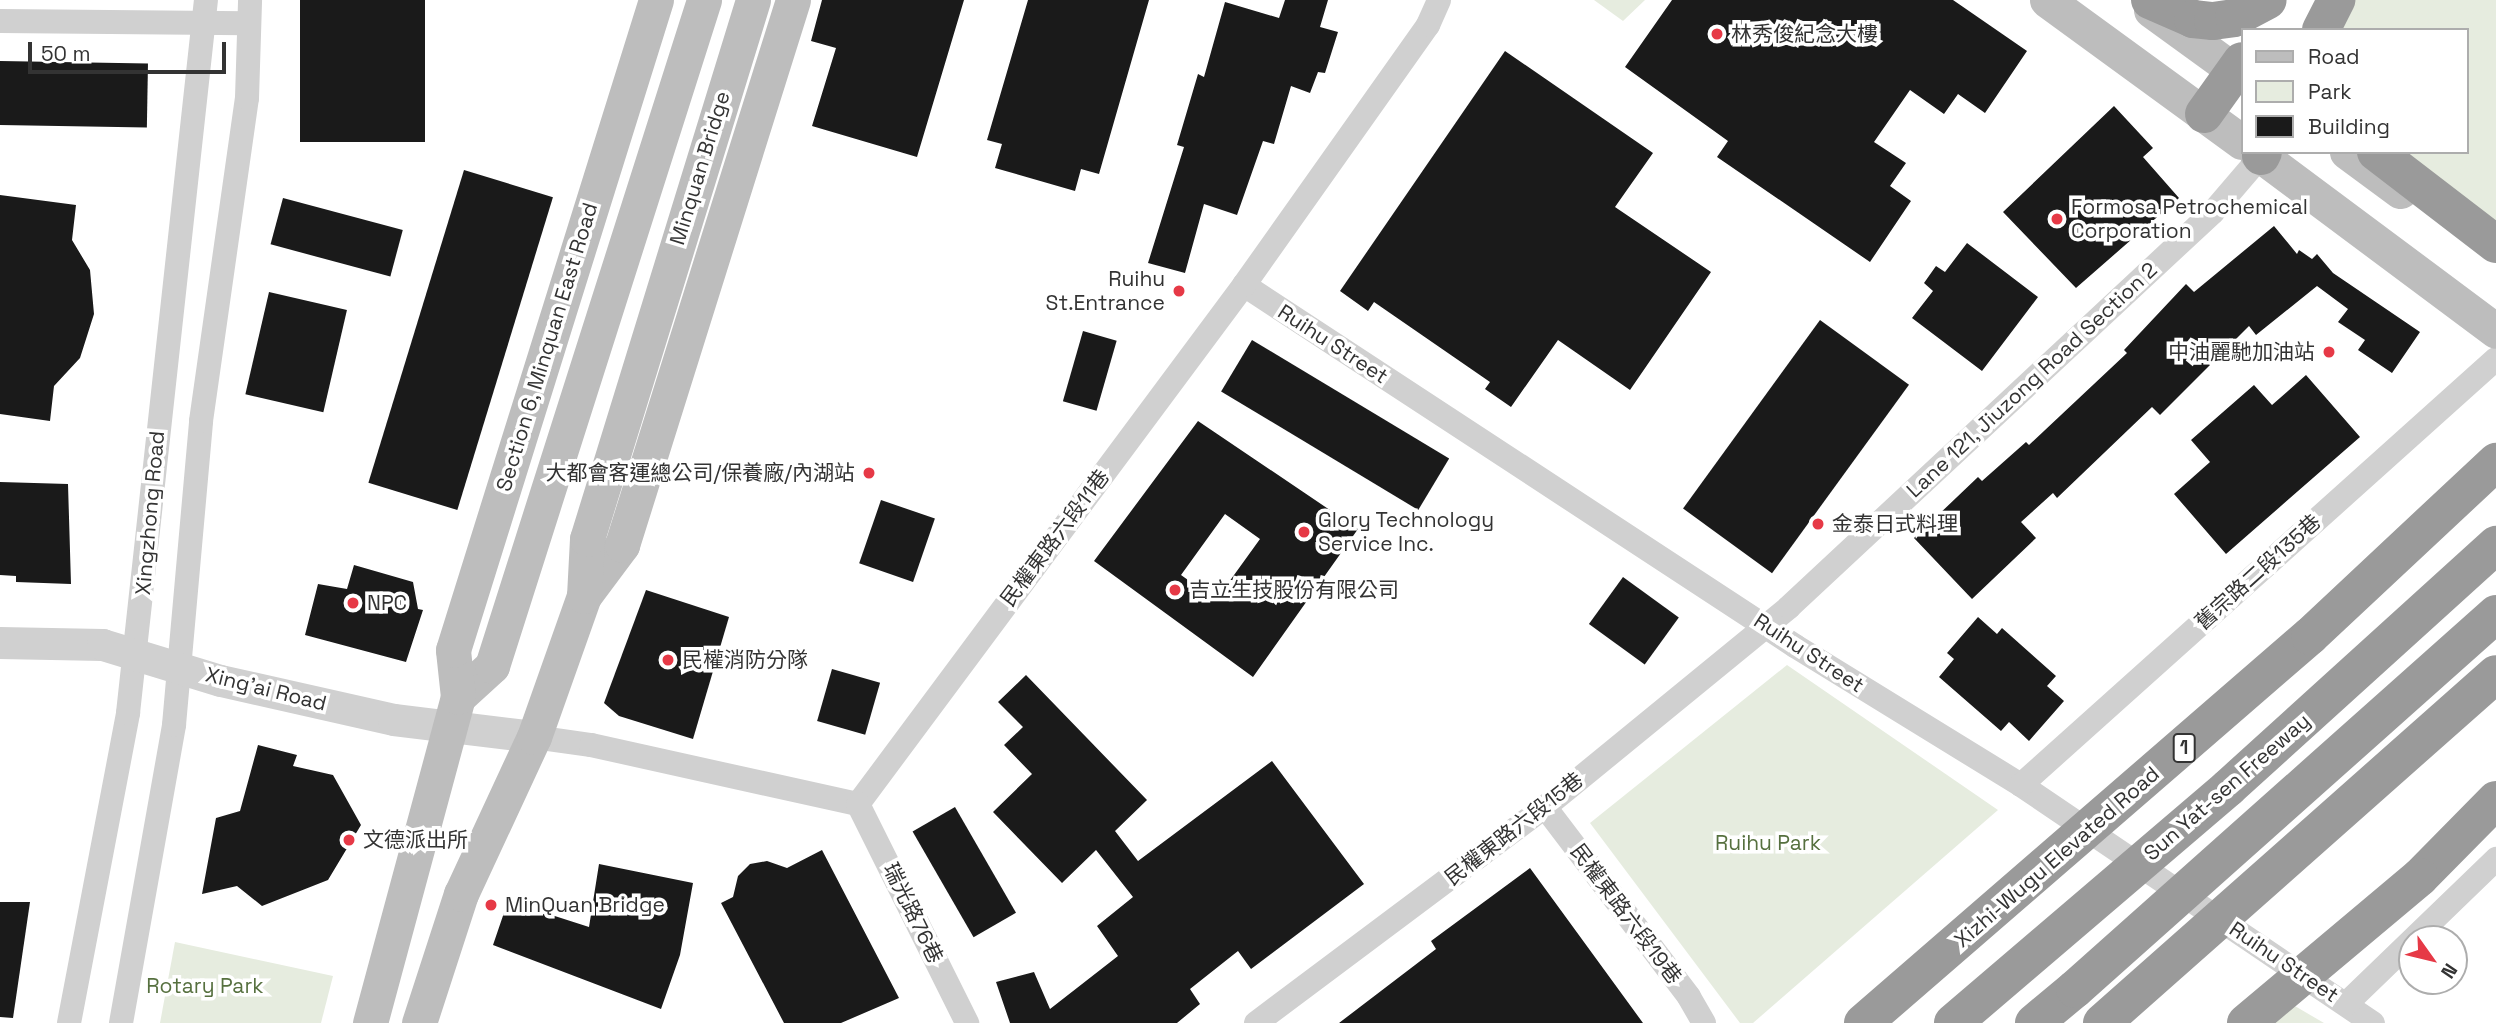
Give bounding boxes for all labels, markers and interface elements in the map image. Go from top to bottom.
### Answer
place label: 林秀俊紀念大樓 [1731,21,1878,47]
marker: 林秀俊紀念大樓 [1709,26,1725,42]
scale bar [32,28,229,72]
legend [2240,28,2468,154]
text: 50 m [41,40,91,67]
text: Road [2308,43,2360,70]
text: Park [2308,78,2352,105]
street label: Minquan Bridge [665,88,735,248]
text: Building [2308,113,2390,140]
place label: Formosa Petrochemical Corporation [2071,194,2308,244]
street label: Section 6, Minquan East Road [491,199,603,495]
marker: Formosa Petrochemical Corporation [2049,211,2065,227]
street label: Lane 121, Jiuzong Road Section 2 [1901,257,2163,503]
place label: Ruihu St.Entrance [1046,266,1165,316]
marker: Ruihu St.Entrance [1171,283,1187,299]
street label: Ruihu Street [1273,299,1393,389]
place label: 中油麗馳加油站 [2168,339,2315,365]
marker: 中油麗馳加油站 [2321,344,2337,360]
street label: Xingzhong Road [130,430,170,596]
place label: 大都會客運總公司/保養廠/內湖站 [545,460,855,486]
marker: 大都會客運總公司/保養廠/內湖站 [861,465,877,481]
street label: 民權東路六段11巷 [995,465,1115,611]
place label: Glory Technology Service Inc. [1318,507,1495,557]
street label: 舊宗路二段135巷 [2190,509,2326,635]
place label: 金泰日式料理 [1832,511,1958,537]
marker: 金泰日式料理 [1810,516,1826,532]
marker: Glory Technology Service Inc. [1296,524,1312,540]
place label: 吉立生技股份有限公司 [1189,577,1399,603]
marker: 吉立生技股份有限公司 [1167,582,1183,598]
place label: NPC [367,590,407,616]
marker: NPC [345,595,361,611]
street label: Ruihu Street [1749,608,1869,698]
place label: 民權消防分隊 [682,647,808,673]
marker: 民權消防分隊 [660,652,676,668]
street label: Xing'ai Road [203,662,329,716]
street label: Sun Yat-sen Freeway [2139,708,2315,866]
road number: 1 [2172,733,2196,764]
street label: Xizhi-Wugu Elevated Road [1949,761,2165,953]
street label: 民權東路六段15巷 [1440,767,1588,891]
place label: 文德派出所 [363,827,468,853]
park label: Ruihu Park [1715,830,1821,856]
marker: 文德派出所 [341,832,357,848]
street label: 民權東路六段19巷 [1565,839,1687,989]
street label: 瑞光路76巷 [878,859,948,967]
place label: MinQuan Bridge [505,892,665,918]
marker: MinQuan Bridge [483,897,499,913]
street label: Ruihu Street [2225,916,2343,1008]
north arrow [2398,925,2468,995]
text: N [2435,959,2463,983]
park label: Rotary Park [146,973,264,999]

